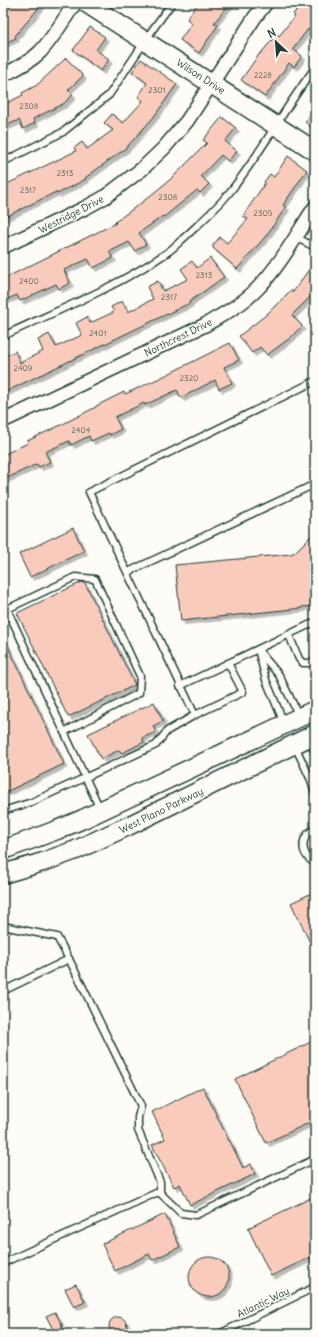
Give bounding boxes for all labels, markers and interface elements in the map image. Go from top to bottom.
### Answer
north arrow [256,22,296,62]
text: N [265,25,278,41]
street label: Wilson Drive [174,56,228,97]
house number: 2228 [254,70,272,80]
house number: 2301 [148,85,166,95]
house number: 2308 [20,101,39,111]
house number: 2313 [57,168,74,178]
house number: 2317 [20,185,36,195]
street label: Westridge Drive [37,192,106,236]
house number: 2308 [159,192,178,202]
house number: 2305 [254,208,273,218]
house number: 2313 [196,270,213,280]
house number: 2400 [19,276,39,286]
house number: 2317 [161,292,177,302]
street label: Northcrest Drive [142,315,214,359]
house number: 2401 [89,328,107,338]
house number: 2409 [14,363,33,373]
house number: 2320 [180,373,198,383]
house number: 2404 [72,425,91,435]
street label: West Plano Parkway [117,784,205,836]
street label: Atlantic Way [235,1284,291,1321]

